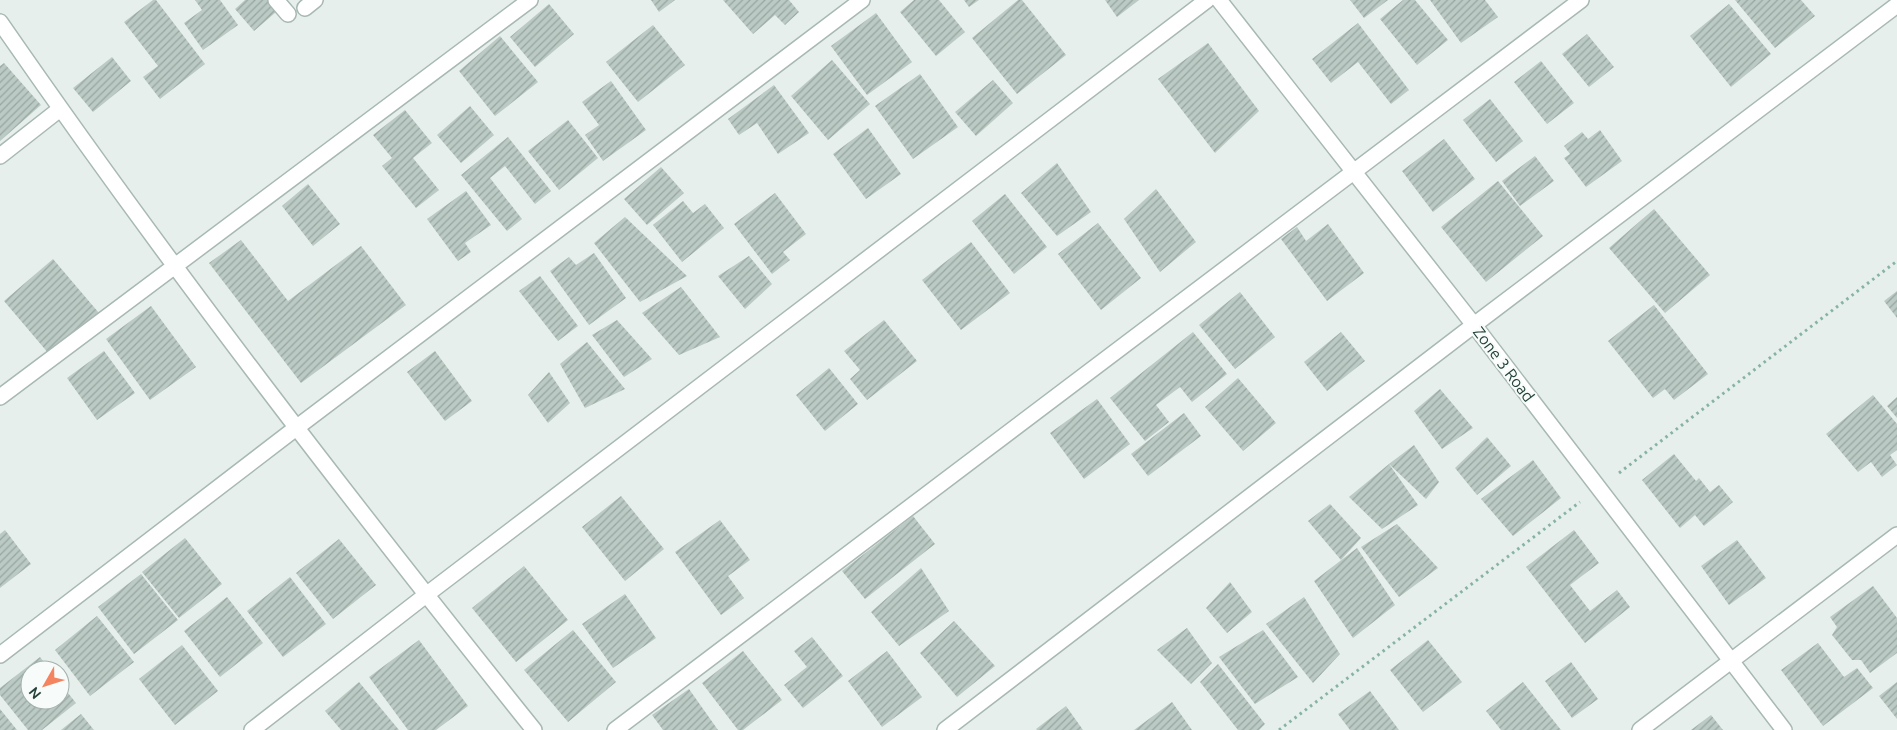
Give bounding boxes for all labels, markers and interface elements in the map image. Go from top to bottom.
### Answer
street label: Zone 3 Road [1470,323,1538,405]
north arrow [20,660,70,710]
text: N [25,684,44,702]

